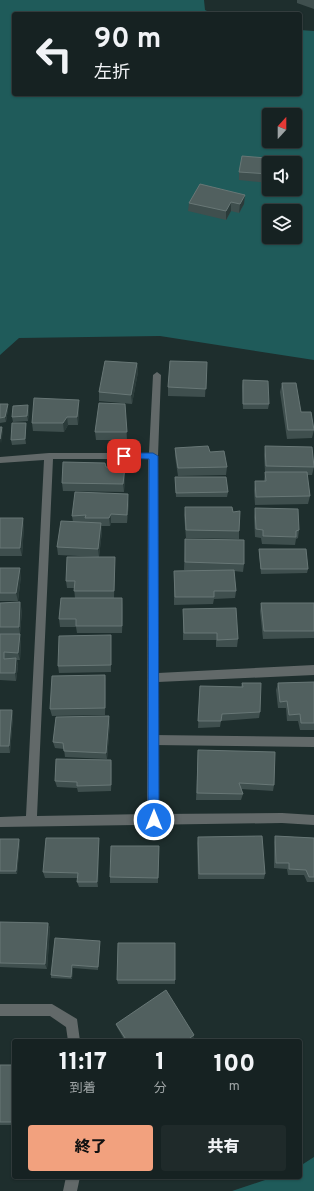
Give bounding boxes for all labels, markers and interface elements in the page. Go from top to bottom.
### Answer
text: 90 m [94,22,161,58]
icon: left [28,28,80,80]
text: 左折 [94,62,130,85]
north arrow [262,108,302,148]
map controls [262,108,302,244]
button: sound [262,156,302,196]
button: layers [262,204,302,244]
pin [107,439,141,473]
icon: arrive [113,445,135,467]
position arrow [133,799,175,841]
text: 11:17 [59,1048,107,1078]
text: 1 [155,1048,165,1078]
text: 100 [213,1050,255,1080]
text: m [229,1079,240,1095]
text: 到着 [70,1081,96,1097]
text: 分 [154,1081,167,1097]
button: 終了 [28,1125,153,1171]
button: 共有 [161,1125,286,1171]

